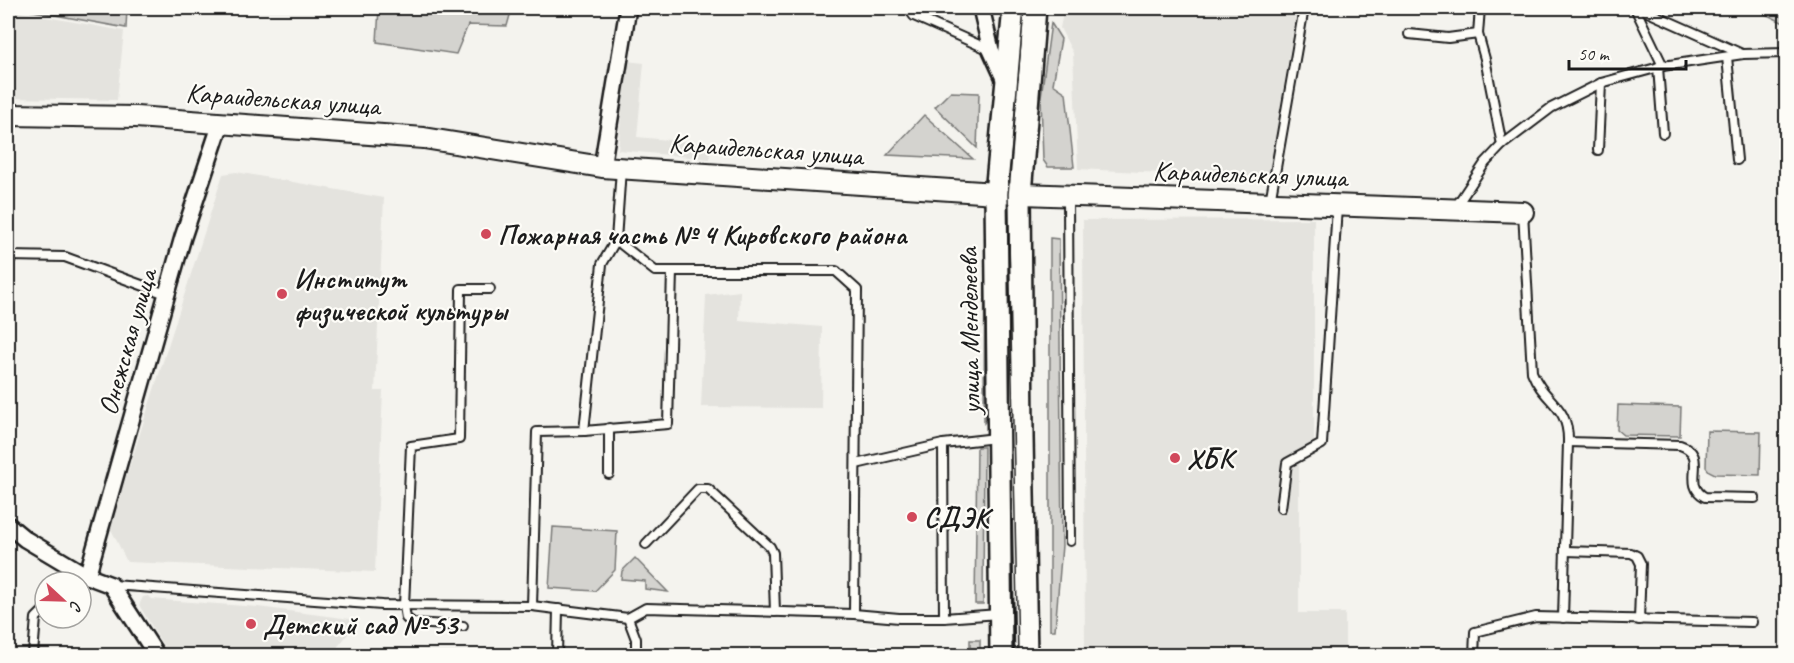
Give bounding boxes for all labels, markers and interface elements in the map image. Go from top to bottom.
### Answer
scale bar [1569,33,1686,71]
text: 50 m [1578,43,1611,65]
street label: Караидельская улица [185,75,384,123]
street label: Караидельская улица [668,125,867,173]
street label: Караидельская улица [1152,153,1350,195]
place label: Пожарная часть № 4 Кировского района [498,217,908,252]
marker: Пожарная часть № 4 Кировского района [479,227,493,241]
street label: улица Менделеева [950,246,988,417]
place label: Институт физической культуры [294,261,509,329]
street label: Онежская улица [90,263,165,419]
marker: Институт физической культуры [275,287,289,301]
place label: ХБК [1187,441,1238,476]
marker: ХБК [1168,451,1182,465]
place label: СДЭК [924,500,994,535]
marker: СДЭК [905,510,919,524]
north arrow [33,570,93,630]
text: С [64,598,87,615]
place label: Детский сад № 53 [263,607,460,642]
marker: Детский сад № 53 [244,617,258,631]

